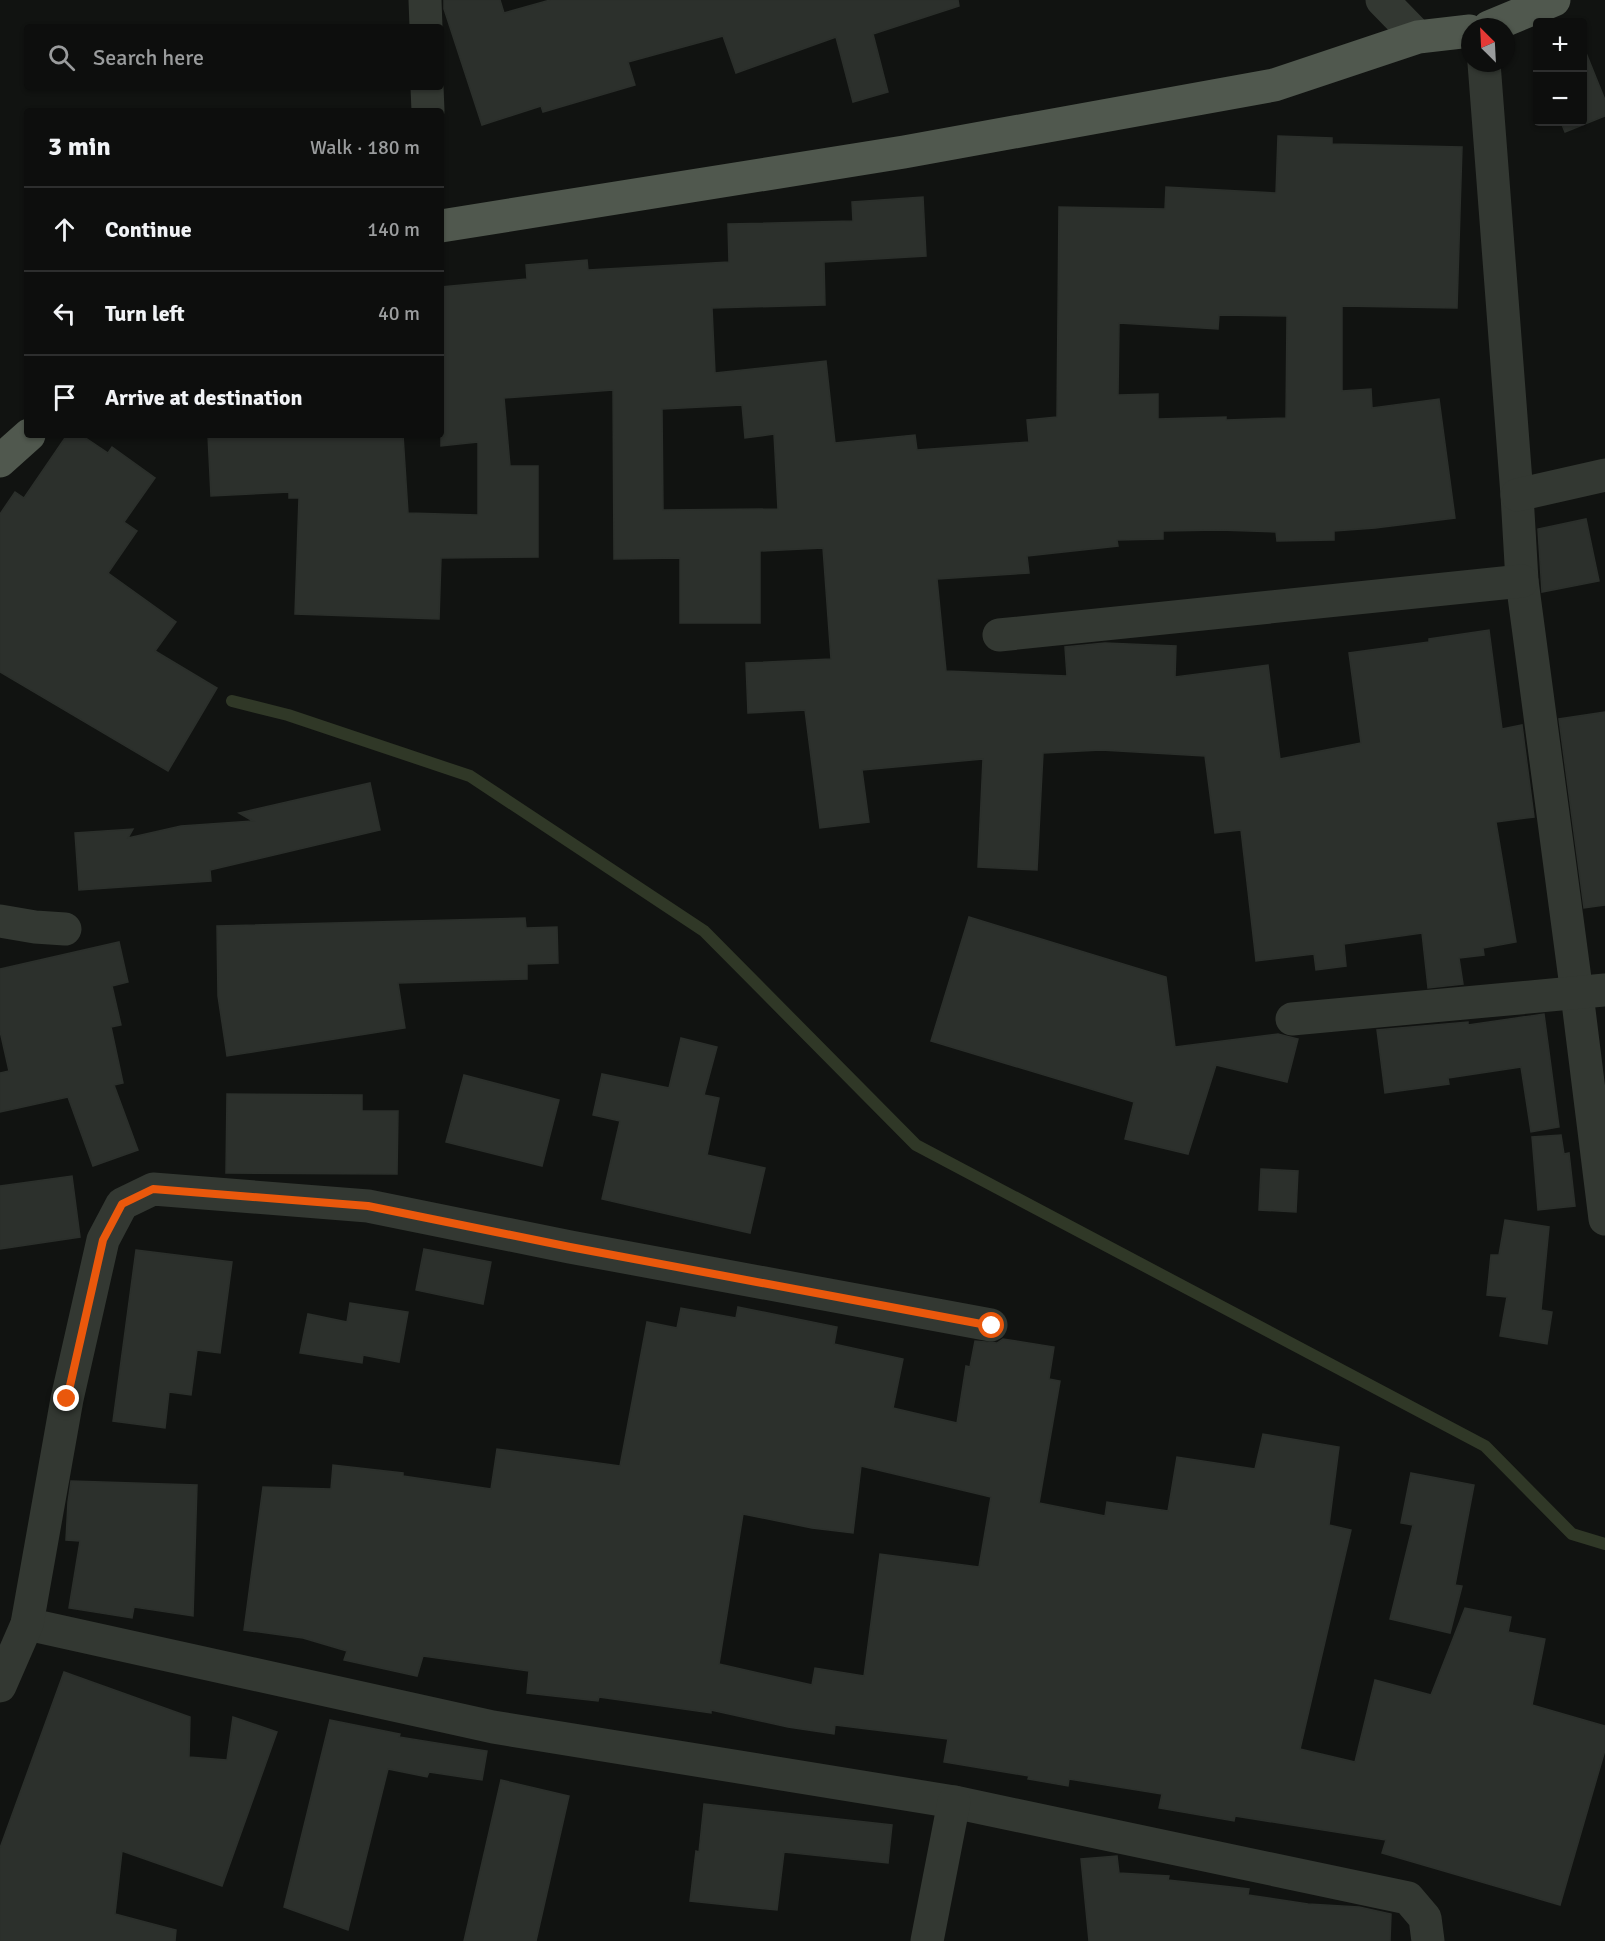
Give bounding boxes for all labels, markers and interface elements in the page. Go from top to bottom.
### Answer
north arrow [1461,18,1515,72]
map controls [1533,18,1587,126]
button: + [1533,18,1587,72]
search box [24,24,444,90]
icon: search [45,41,78,74]
text: Search here [93,44,204,71]
button: − [1533,72,1587,126]
text: 3 min [48,131,111,163]
text: Walk · 180 m [310,135,420,160]
icon: ahead [48,213,81,246]
text: Continue [105,216,192,243]
text: 140 m [367,217,420,242]
icon: left [48,297,81,330]
text: Turn left [105,300,185,327]
text: 40 m [378,301,420,326]
icon: arrive [48,381,81,414]
text: Arrive at destination [105,384,302,411]
route start [978,1312,1004,1338]
route end [53,1385,79,1411]

